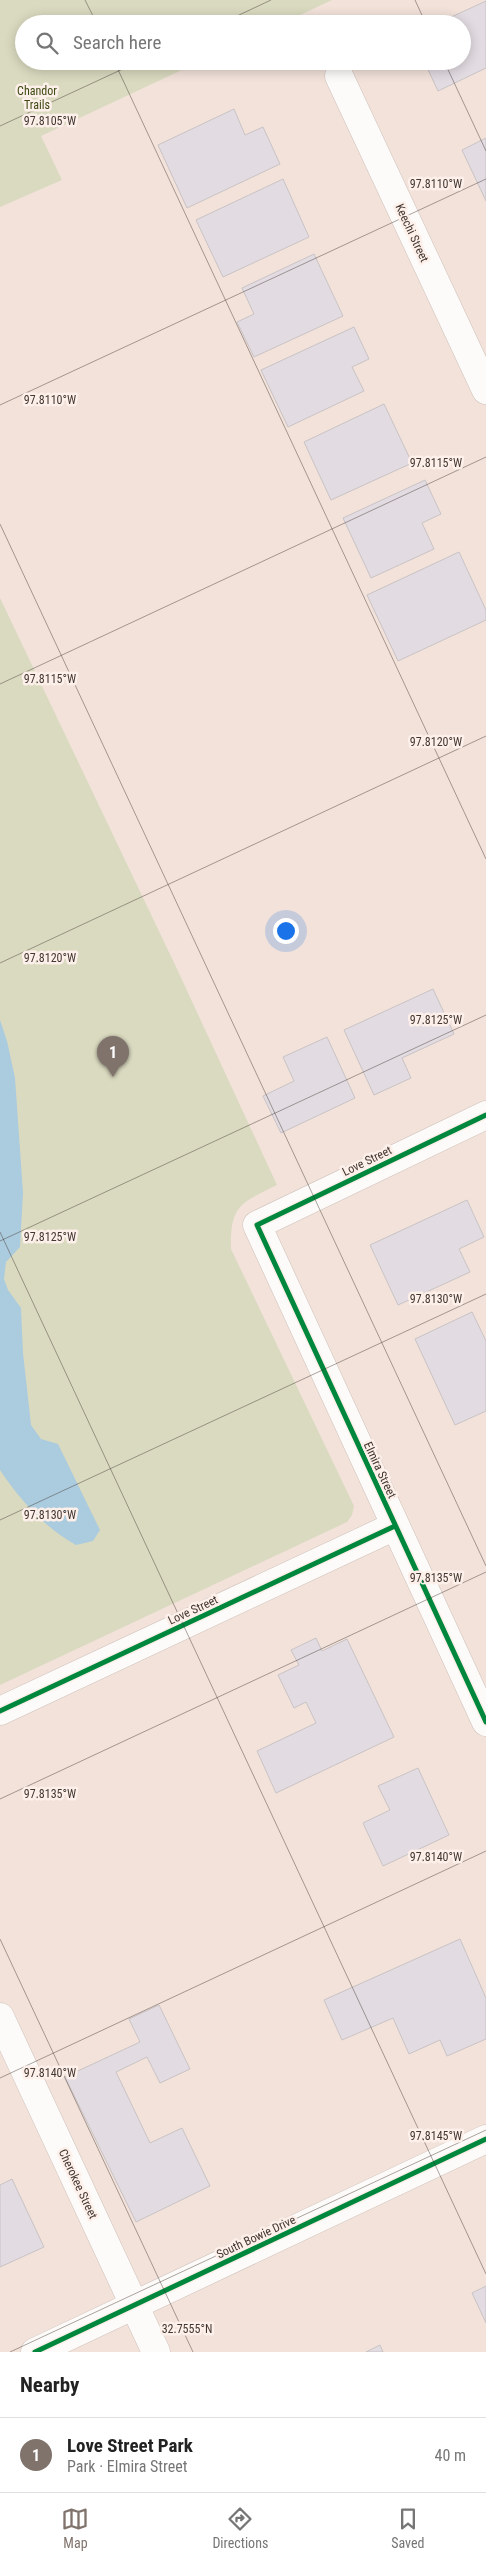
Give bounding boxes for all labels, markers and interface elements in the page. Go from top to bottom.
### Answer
search box [15,15,471,70]
icon: search [33,29,61,57]
text: Search here [73,31,161,54]
park label: Chandor Trails [17,84,57,112]
text: 97.8105°W [24,114,76,128]
text: 97.8110°W [410,177,462,191]
street label: Keechi Street [392,202,432,265]
text: 97.8110°W [24,393,76,407]
text: 97.8115°W [410,456,462,470]
text: 97.8115°W [24,672,76,686]
text: 97.8120°W [410,735,462,749]
your location [273,918,299,944]
text: 97.8120°W [24,951,76,965]
text: 97.8125°W [410,1013,462,1027]
pin: 1 [97,1036,129,1077]
street label: Love Street [340,1143,394,1179]
text: 97.8125°W [24,1230,76,1244]
text: 97.8130°W [410,1292,462,1306]
street label: Elmira Street [361,1440,399,1501]
text: 97.8130°W [24,1508,76,1522]
text: 97.8135°W [410,1571,462,1585]
street label: Love Street [166,1592,220,1628]
text: 97.8135°W [24,1787,76,1801]
text: 97.8140°W [410,1850,462,1864]
text: 97.8140°W [24,2066,76,2080]
text: 97.8145°W [410,2129,462,2143]
street label: Cherokee Street [56,2147,100,2221]
street label: South Bowie Drive [214,2212,298,2261]
text: 32.7555°N [162,2322,212,2336]
text: Nearby [20,2373,79,2397]
text: Love Street Park [67,2434,193,2457]
text: 1 [32,2446,40,2465]
text: 40 m [434,2446,466,2465]
text: Park · Elmira Street [67,2457,188,2476]
tab: Map [61,2505,89,2551]
tab: Directions [212,2505,268,2551]
tab: Saved [391,2505,425,2551]

